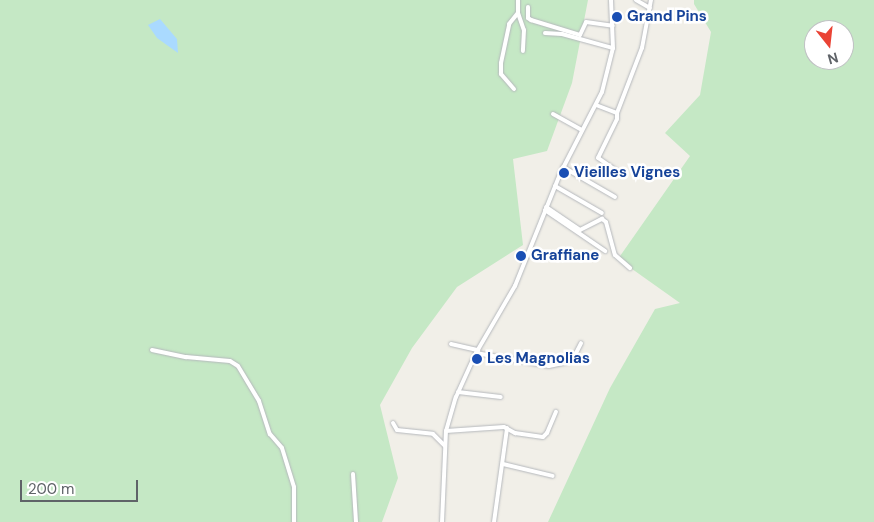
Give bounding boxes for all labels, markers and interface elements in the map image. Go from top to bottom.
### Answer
place label: Grand Pins [627,8,707,26]
marker: Grand Pins [611,11,623,23]
north arrow [804,20,854,70]
text: N [825,48,840,69]
place label: Vieilles Vignes [574,164,680,182]
marker: Vieilles Vignes [558,167,570,179]
place label: Graffiane [531,247,599,265]
marker: Graffiane [515,250,527,262]
place label: Les Magnolias [487,350,590,368]
marker: Les Magnolias [471,353,483,365]
scale bar [22,470,140,502]
text: 200 m [28,479,74,499]

